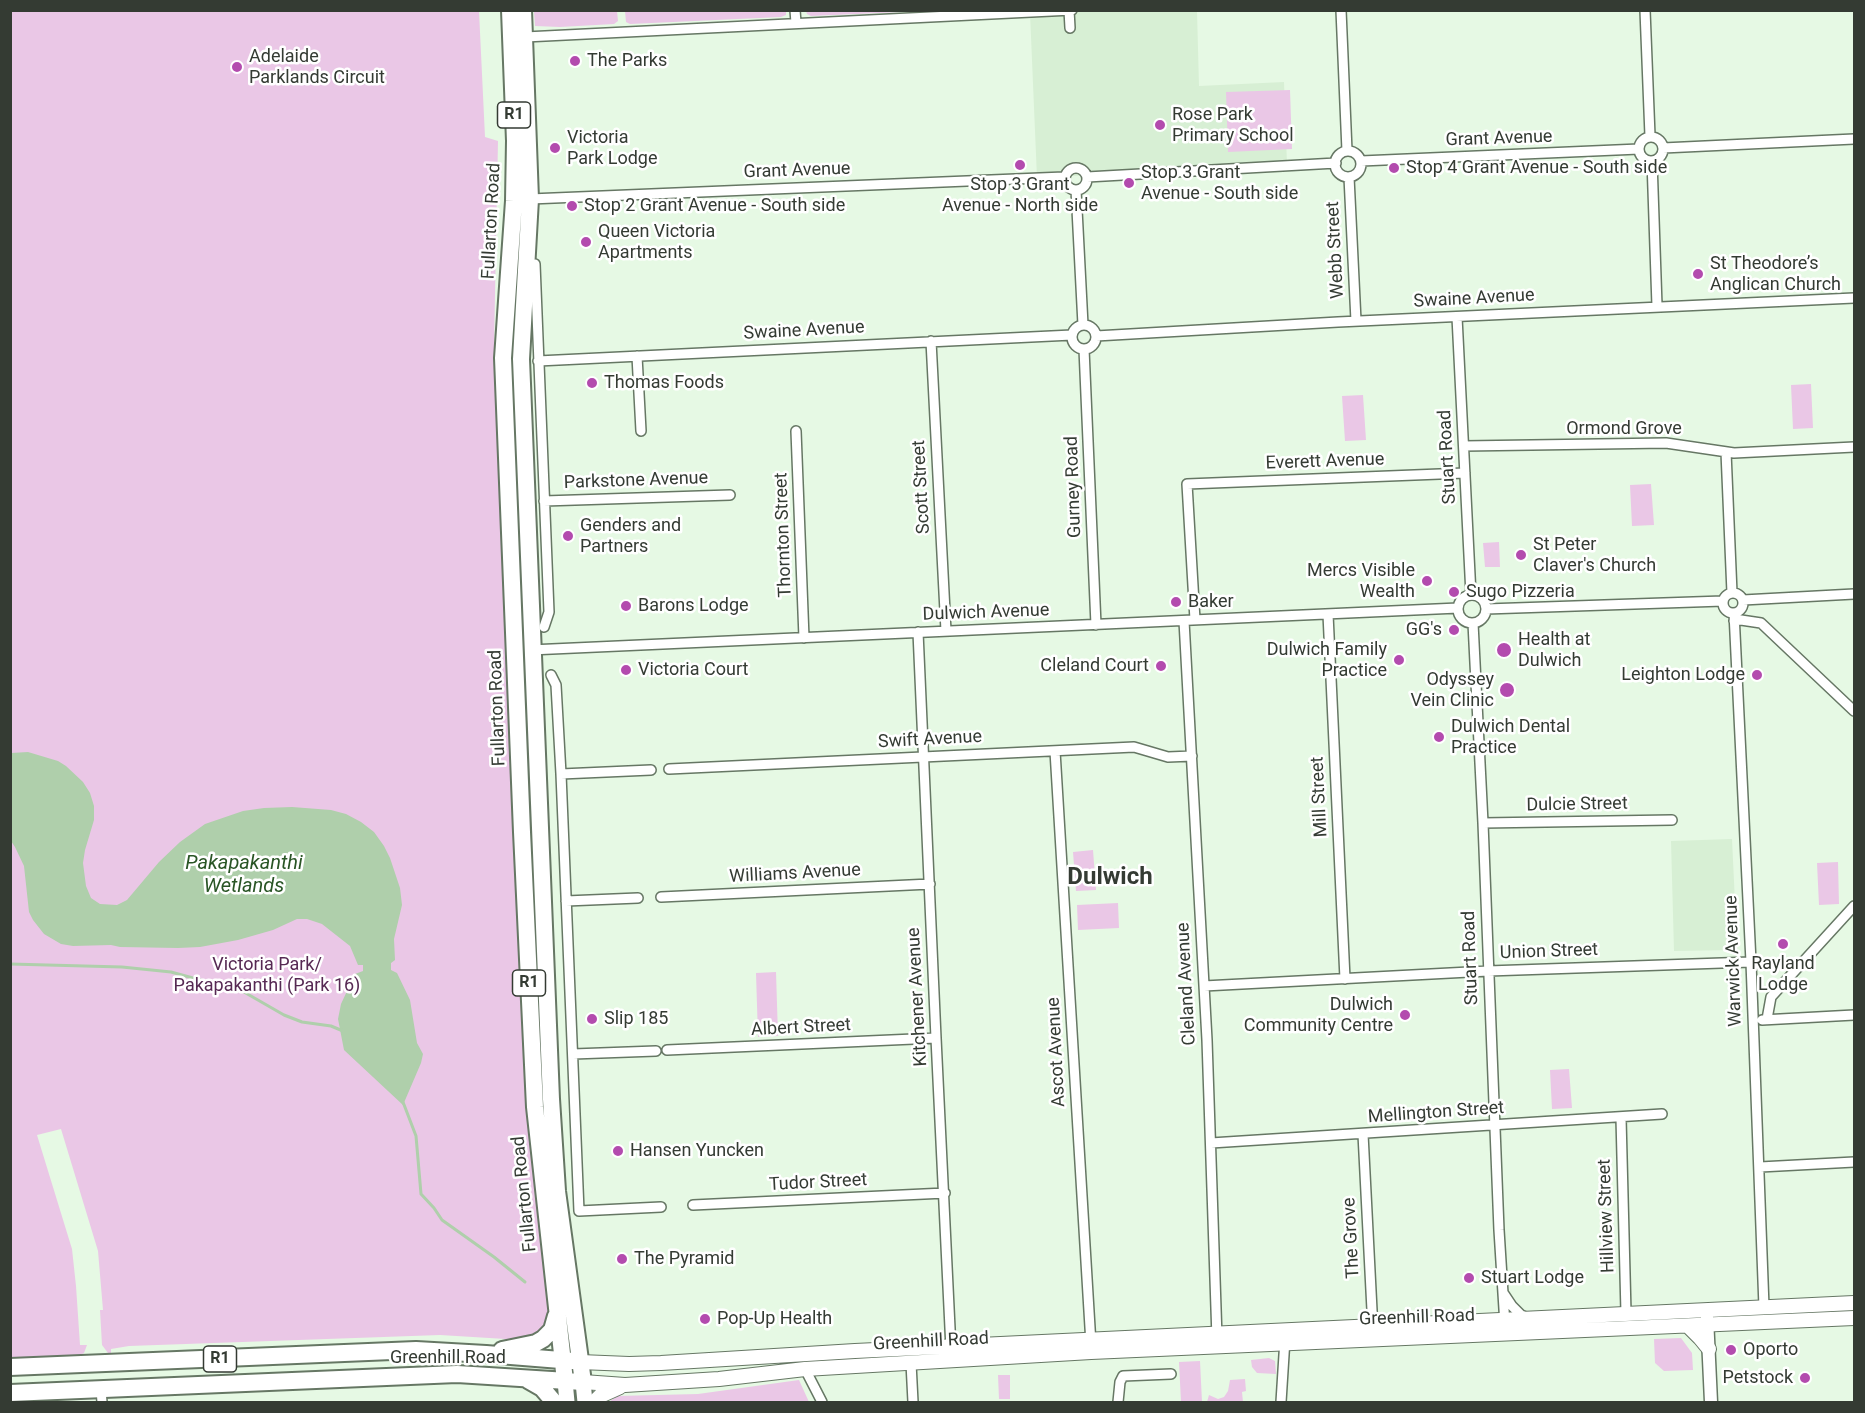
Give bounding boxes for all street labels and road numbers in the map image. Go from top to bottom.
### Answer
road number: R1 [498,102,530,128]
street label: Grant Avenue [1445,126,1553,152]
street label: Grant Avenue [743,158,851,184]
street label: Fullarton Road [478,162,506,280]
street label: Webb Street [1323,201,1349,299]
street label: Swaine Avenue [1413,285,1535,313]
street label: Swaine Avenue [743,317,865,345]
street label: Stuart Road [1435,409,1461,505]
street label: Ormond Grove [1566,418,1682,440]
street label: Gurney Road [1061,436,1087,538]
street label: Scott Street [909,439,935,535]
street label: Everett Avenue [1265,449,1385,475]
street label: Parkstone Avenue [563,468,709,494]
street label: Thornton Street [771,472,797,598]
street label: Dulwich Avenue [922,600,1050,626]
street label: Fullarton Road [485,649,511,767]
street label: Swift Avenue [877,726,983,754]
street label: Mill Street [1307,756,1333,838]
street label: Dulcie Street [1526,793,1628,817]
street label: Williams Avenue [729,860,861,888]
street label: Warwick Avenue [1721,895,1747,1027]
street label: Stuart Road [1459,910,1483,1006]
street label: Cleland Avenue [1173,922,1201,1046]
street label: Kitchener Avenue [904,927,932,1067]
street label: Union Street [1500,939,1598,965]
road number: R1 [512,970,546,996]
street label: Ascot Avenue [1043,997,1071,1107]
street label: Albert Street [750,1015,852,1041]
street label: Mellington Street [1367,1097,1505,1129]
street label: Fullarton Road [508,1135,542,1253]
street label: Hillview Street [1594,1159,1620,1273]
street label: Tudor Street [768,1170,868,1196]
street label: The Grove [1339,1197,1365,1279]
street label: Greenhill Road [1359,1305,1475,1331]
street label: Greenhill Road [872,1328,990,1356]
road number: R1 [204,1346,236,1372]
street label: Greenhill Road [390,1347,506,1369]

